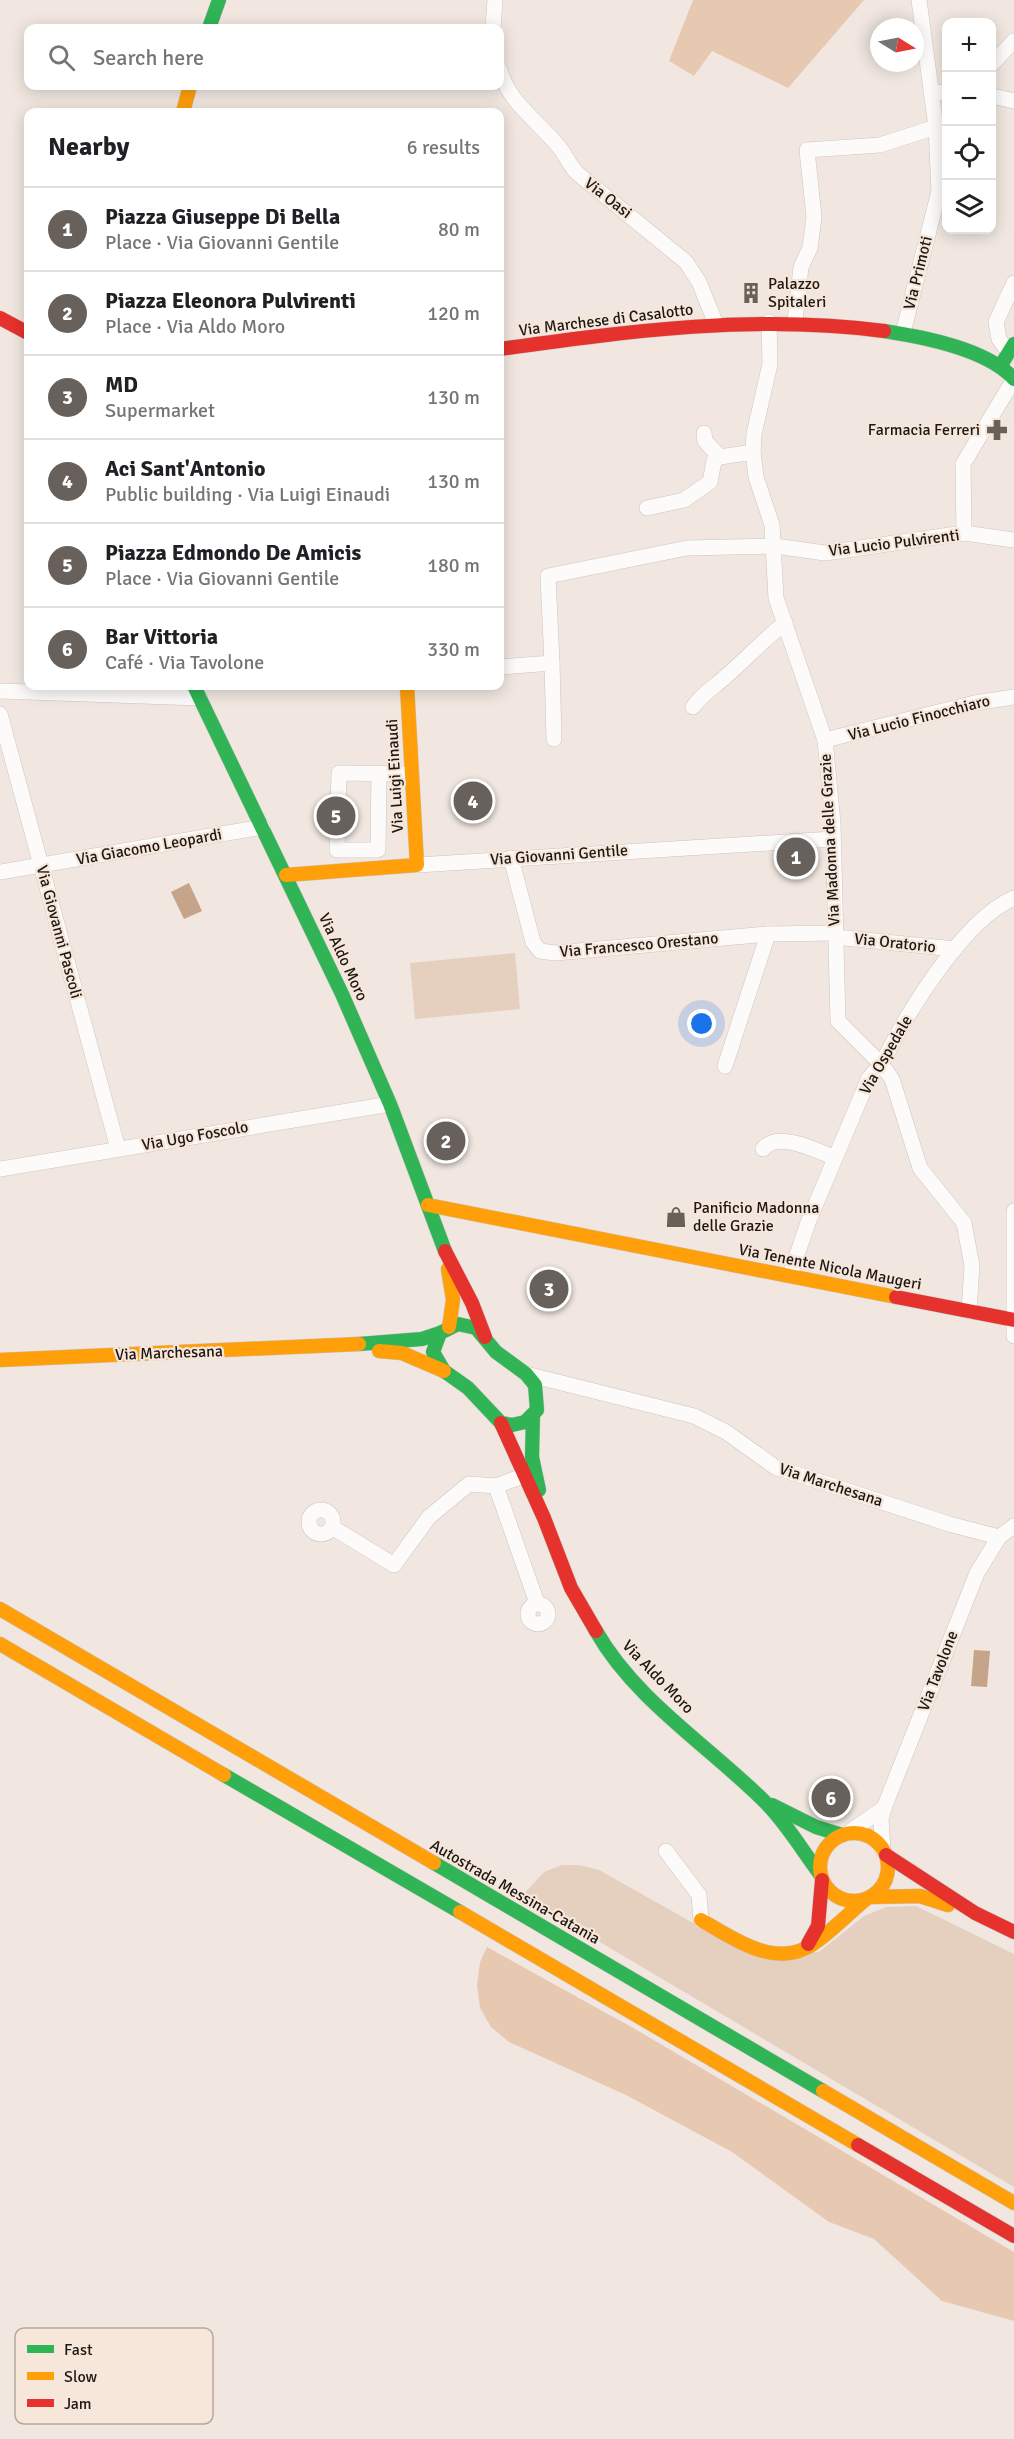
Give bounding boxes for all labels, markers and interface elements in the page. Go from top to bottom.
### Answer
north arrow [870,18,924,72]
map controls [942,18,996,234]
button: + [942,18,996,72]
search box [24,24,504,90]
icon: search [45,41,78,74]
text: Search here [93,44,204,71]
button: − [942,72,996,126]
button: locate [942,126,996,180]
text: Nearby [48,131,129,163]
text: 6 results [407,135,480,160]
street label: Via Oasi [580,173,636,223]
button: layers [942,180,996,234]
text: Piazza Giuseppe Di Bella [105,203,340,230]
text: 1 [62,217,73,242]
text: 80 m [438,217,480,242]
text: Place · Via Giovanni Gentile [105,230,339,255]
street label: Via Primoti [899,234,937,312]
place label: Palazzo Spitaleri [768,274,826,312]
building icon: Palazzo Spitaleri [739,281,763,305]
text: Piazza Eleonora Pulvirenti [105,287,356,314]
street label: Via Marchese di Casalotto [518,299,694,341]
text: 2 [62,301,73,326]
text: 120 m [427,301,480,326]
text: Place · Via Aldo Moro [105,314,285,339]
text: MD [105,371,138,398]
text: 3 [62,385,73,410]
text: 130 m [427,385,480,410]
text: Supermarket [105,398,215,423]
pharmacy icon: Farmacia Ferreri [985,418,1009,442]
place label: Farmacia Ferreri [868,420,980,440]
text: Aci Sant'Antonio [105,455,265,482]
text: 4 [62,469,73,494]
text: 130 m [427,469,480,494]
text: Public building · Via Luigi Einaudi [105,482,390,507]
street label: Via Lucio Pulvirenti [827,525,961,561]
text: Piazza Edmondo De Amicis [105,539,361,566]
text: 5 [62,553,73,578]
text: 180 m [427,553,480,578]
text: Place · Via Giovanni Gentile [105,566,339,591]
text: Bar Vittoria [105,623,218,650]
text: 6 [62,637,73,662]
text: 330 m [427,637,480,662]
text: Café · Via Tavolone [105,650,264,675]
street label: Via Lucio Finocchiaro [846,691,992,745]
street label: Via Luigi Einaudi [382,718,408,834]
street label: Via Madonna delle Grazie [815,753,845,927]
pin: 4 [454,778,492,824]
pin: 5 [316,794,356,838]
street label: Via Giacomo Leopardi [75,824,223,870]
pin: 1 [776,834,816,880]
street label: Via Giovanni Gentile [489,840,629,870]
street label: Via Giovanni Pascoli [32,863,86,1001]
street label: Via Aldo Moro [314,910,372,1004]
street label: Via Francesco Orestano [559,928,719,962]
street label: Via Oratorio [853,929,937,957]
your location [687,1009,716,1038]
street label: Via Ospedale [855,1012,917,1098]
street label: Via Ugo Foscolo [140,1117,250,1155]
pin: 2 [426,1118,466,1164]
place label: Panificio Madonna delle Grazie [693,1198,819,1236]
shop icon: Panificio Madonna delle Grazie [664,1205,688,1229]
street label: Via Tenente Nicola Maugeri [737,1239,923,1295]
pin: 3 [530,1266,568,1312]
street label: Via Marchesana [115,1341,223,1365]
street label: Via Marchesana [777,1459,885,1511]
street label: Via Tavolone [913,1628,963,1714]
street label: Via Aldo Moro [618,1636,698,1718]
pin: 6 [812,1776,850,1820]
street label: Autostrada Messina-Catania [427,1835,603,1949]
legend [15,2328,213,2424]
text: Fast [64,2340,93,2360]
text: Slow [64,2367,98,2387]
text: Jam [64,2394,92,2414]

